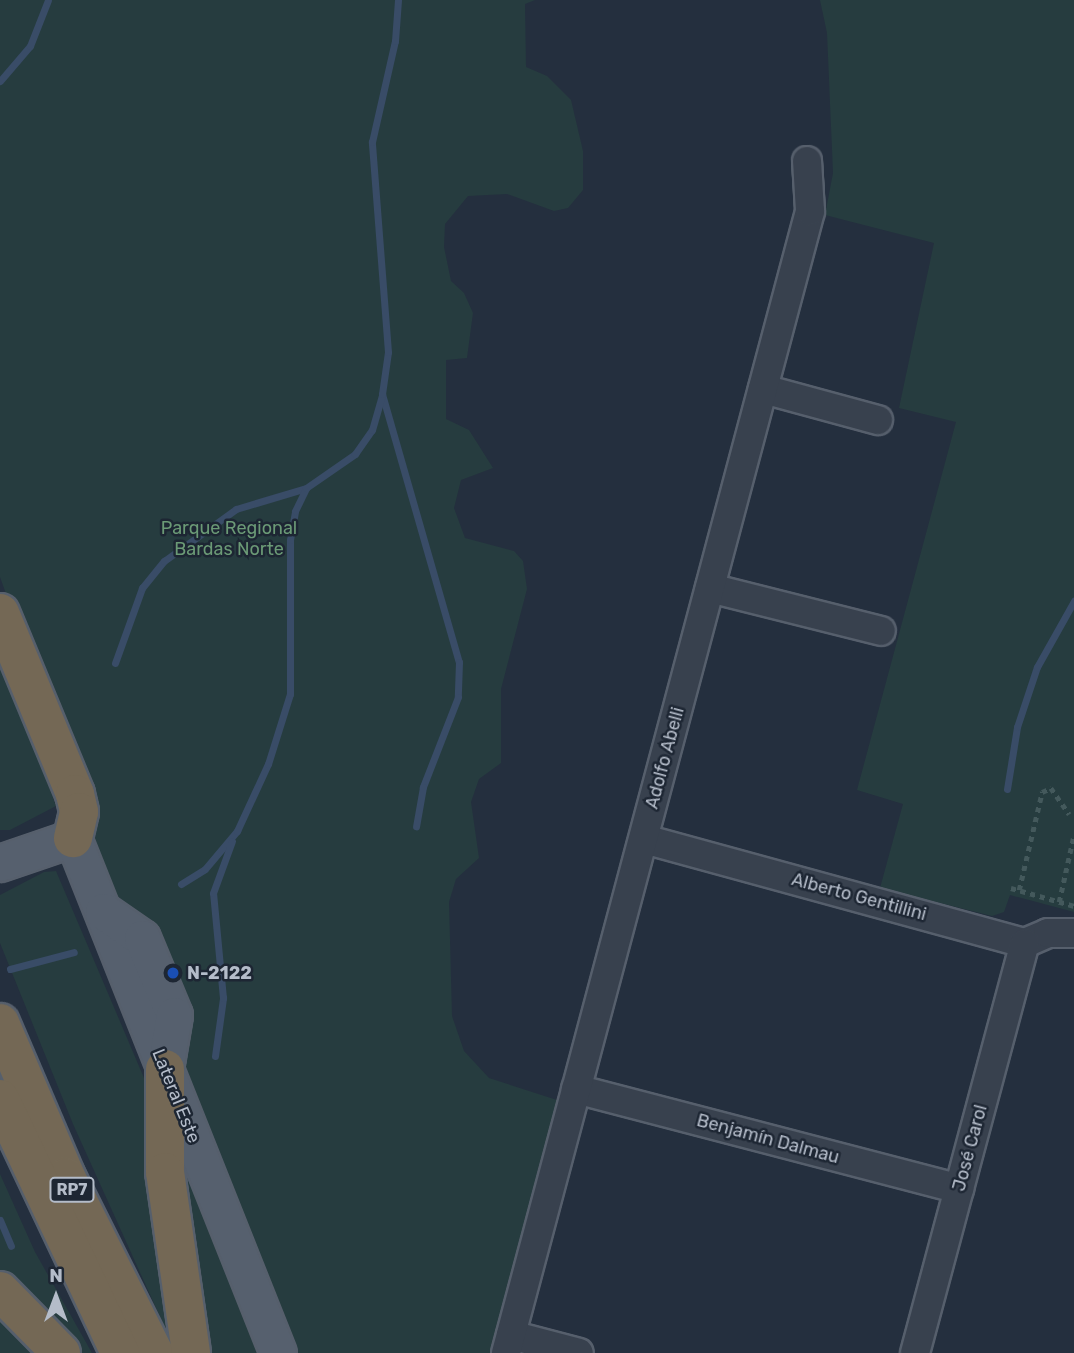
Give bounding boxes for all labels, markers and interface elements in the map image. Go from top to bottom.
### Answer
park label: Parque Regional Bardas Norte [161,518,297,560]
street label: Adolfo Abelli [641,705,689,811]
street label: Alberto Gentillini [789,869,929,925]
place label: N-2122 [187,962,252,984]
marker: N-2122 [165,965,181,981]
street label: Lateral Este [147,1046,205,1146]
street label: José Carol [948,1102,992,1194]
street label: Benjamín Dalmau [694,1110,842,1168]
road number: RP7 [49,1178,95,1202]
north arrow [21,1262,91,1332]
text: N [49,1264,63,1287]

